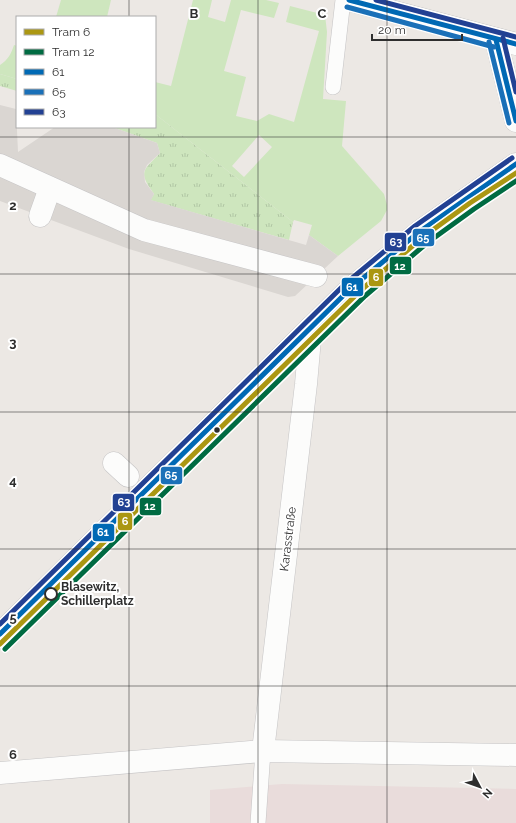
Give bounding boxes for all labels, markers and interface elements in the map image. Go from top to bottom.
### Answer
text: B [190,6,199,21]
text: C [318,6,327,21]
legend [16,16,156,128]
scale bar [372,16,462,42]
text: 20 m [378,23,406,37]
text: Tram 6 [52,25,90,39]
text: Tram 12 [52,45,94,59]
text: 61 [52,65,64,79]
text: 65 [52,85,66,99]
text: 63 [52,105,66,119]
text: 2 [9,198,17,213]
line badge: 65 [412,228,435,247]
line badge: 63 [384,232,407,252]
text: 65 [417,232,429,245]
text: 63 [390,236,402,249]
line badge: 12 [389,256,412,275]
text: 12 [394,260,406,273]
line badge: 6 [368,268,384,287]
text: 6 [373,271,380,284]
line badge: 61 [341,277,364,297]
text: 61 [346,281,359,294]
text: 3 [9,335,17,350]
unlabelled marker [212,425,222,435]
line badge: 65 [160,466,183,485]
text: 65 [165,469,177,482]
text: 4 [9,473,17,488]
line badge: 63 [112,493,135,512]
text: 63 [118,496,130,509]
line badge: 12 [139,497,162,516]
text: 12 [144,500,156,513]
street label: Karasstraße [277,506,299,572]
line badge: 6 [117,512,133,531]
text: 6 [122,515,129,528]
line badge: 61 [92,523,115,542]
text: 61 [97,526,110,539]
place label: Blasewitz, Schillerplatz [61,580,134,608]
marker: Blasewitz, Schillerplatz [44,587,58,601]
text: 5 [9,610,17,625]
text: 6 [9,747,17,762]
north arrow [460,767,500,807]
text: N [480,786,495,801]

